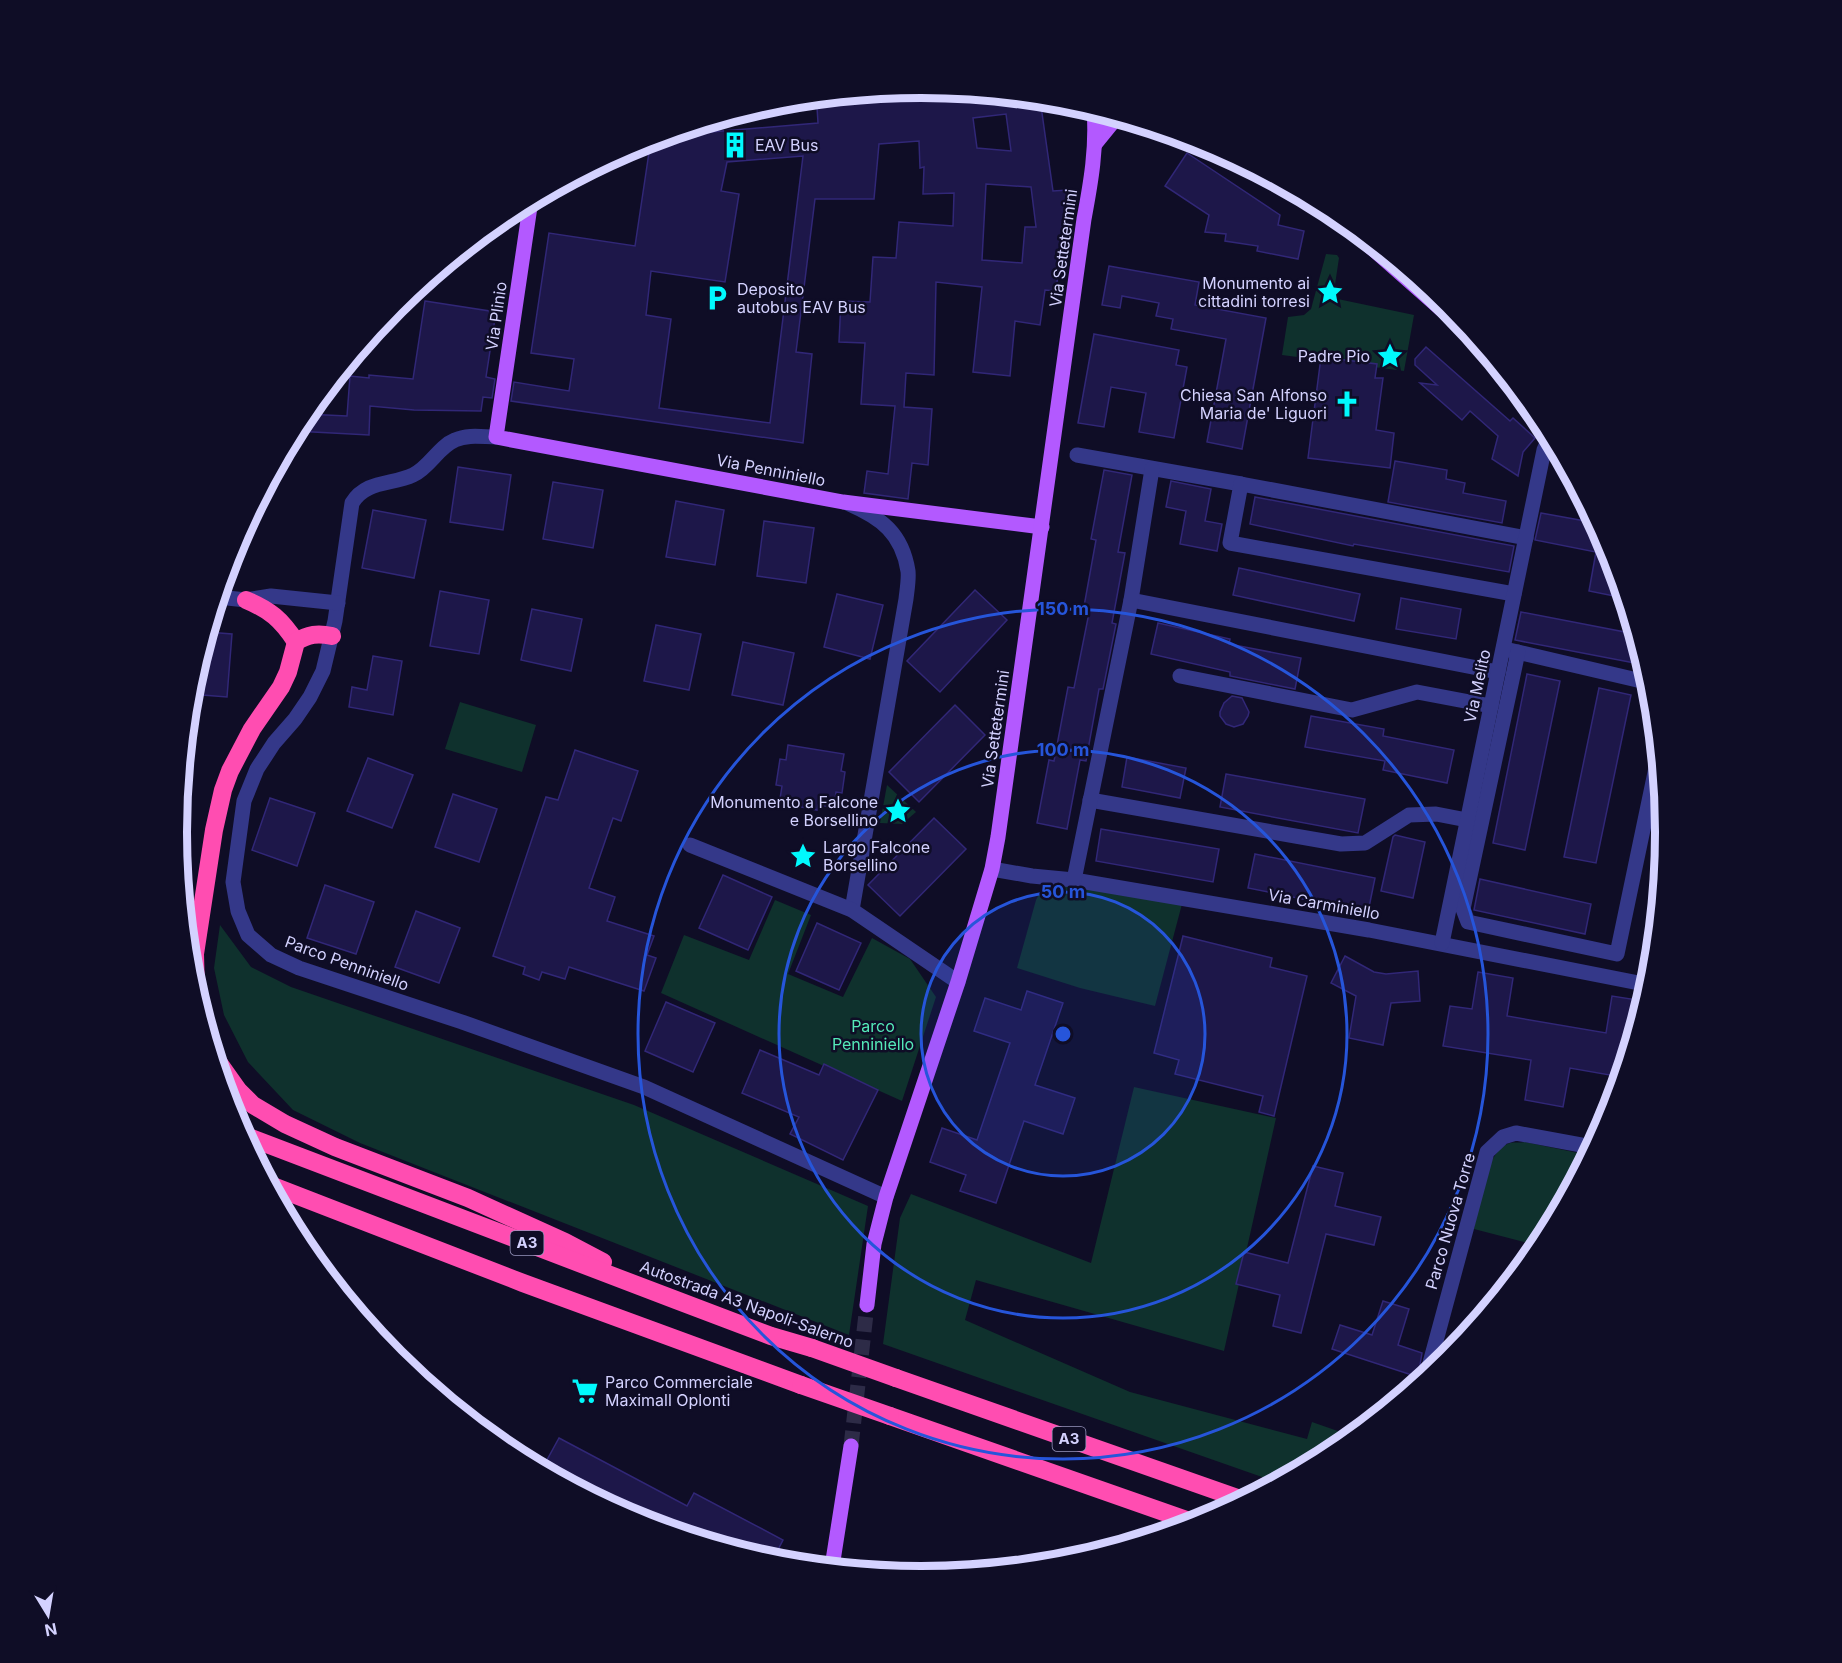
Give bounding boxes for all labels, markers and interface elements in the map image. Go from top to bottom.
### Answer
building icon: EAV Bus [720,130,750,160]
place label: EAV Bus [755,135,818,155]
street label: Via Settetermini [1045,188,1081,308]
place label: Monumento ai cittadini torresi [1198,273,1310,311]
place icon: Monumento ai cittadini torresi [1315,277,1345,307]
place label: Deposito autobus EAV Bus [737,279,866,317]
street label: Via Plinio [481,280,511,352]
parking icon: Deposito autobus EAV Bus [702,283,732,313]
place icon: Padre Pio [1375,341,1405,371]
place label: Padre Pio [1298,346,1370,366]
place label: Chiesa San Alfonso Maria de' Liguori [1180,385,1327,423]
church icon: Chiesa San Alfonso Maria de' Liguori [1332,389,1362,419]
street label: Via Penniniello [715,450,827,490]
text: 150 m [1037,598,1089,619]
street label: Via Melito [1459,647,1495,725]
street label: Via Settetermini [977,669,1013,789]
text: 100 m [1037,739,1089,760]
place label: Monumento a Falcone e Borsellino [710,792,878,830]
place icon: Monumento a Falcone e Borsellino [883,796,913,826]
place label: Largo Falcone Borsellino [823,837,930,875]
place icon: Largo Falcone Borsellino [788,841,818,871]
text: 50 m [1041,881,1085,902]
street label: Via Carminiello [1267,884,1381,924]
street label: Parco Penniniello [282,931,412,995]
park label: Parco Penniniello [832,1016,914,1054]
centre of rings [1053,1024,1073,1044]
street label: Parco Nuova Torre [1421,1150,1479,1292]
road number: A3 [510,1231,544,1255]
street label: Autostrada A3 Napoli-Salerno [637,1256,857,1352]
place label: Parco Commerciale Maximall Oplonti [605,1372,753,1410]
supermarket icon: Parco Commerciale Maximall Oplonti [570,1376,600,1406]
road number: A3 [1052,1427,1086,1451]
north arrow [18,1585,78,1645]
text: N [43,1619,59,1641]

